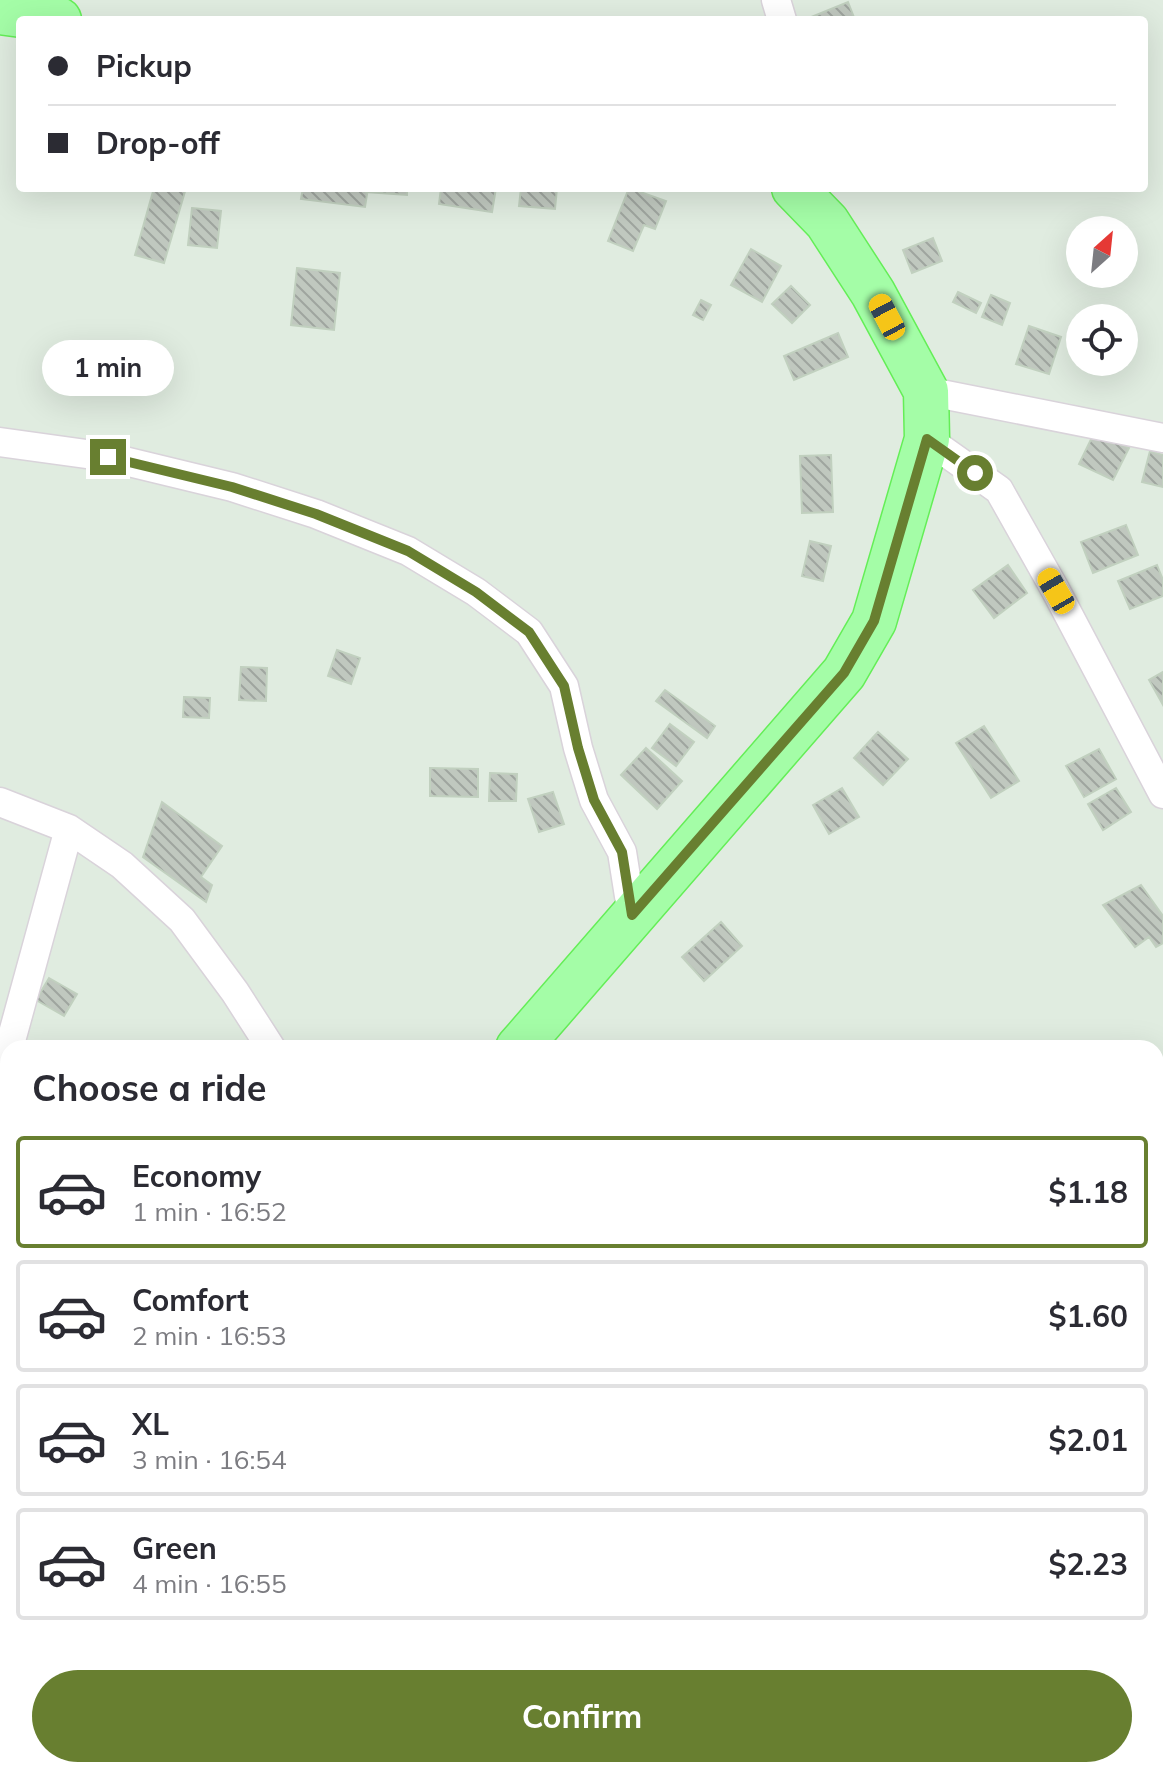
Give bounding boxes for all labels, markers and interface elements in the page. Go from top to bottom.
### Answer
text: Pickup [96,47,192,85]
text: Drop-off [96,124,220,162]
north arrow [1066,216,1138,288]
map controls [1066,216,1138,376]
car [865,290,909,344]
button: locate [1066,304,1138,376]
callout: 1 min [42,341,174,397]
text: 1 min [74,351,142,384]
route end [90,439,126,475]
route start [957,455,993,491]
car [1034,564,1078,618]
text: Choose a ride [32,1065,266,1110]
icon: car [36,1156,108,1228]
text: Economy [132,1157,261,1195]
text: $1.18 [1049,1173,1128,1211]
text: 1 min · 16:52 [132,1195,287,1228]
icon: car [36,1280,108,1352]
text: Comfort [132,1281,249,1319]
text: $1.60 [1049,1297,1128,1335]
text: 2 min · 16:53 [132,1319,287,1352]
icon: car [36,1404,108,1476]
text: XL [132,1405,169,1443]
text: $2.01 [1049,1421,1128,1459]
text: 3 min · 16:54 [132,1443,287,1476]
icon: car [36,1528,108,1600]
text: Green [132,1529,217,1567]
text: $2.23 [1049,1545,1128,1583]
text: 4 min · 16:55 [132,1567,287,1600]
button: Confirm [32,1670,1132,1762]

